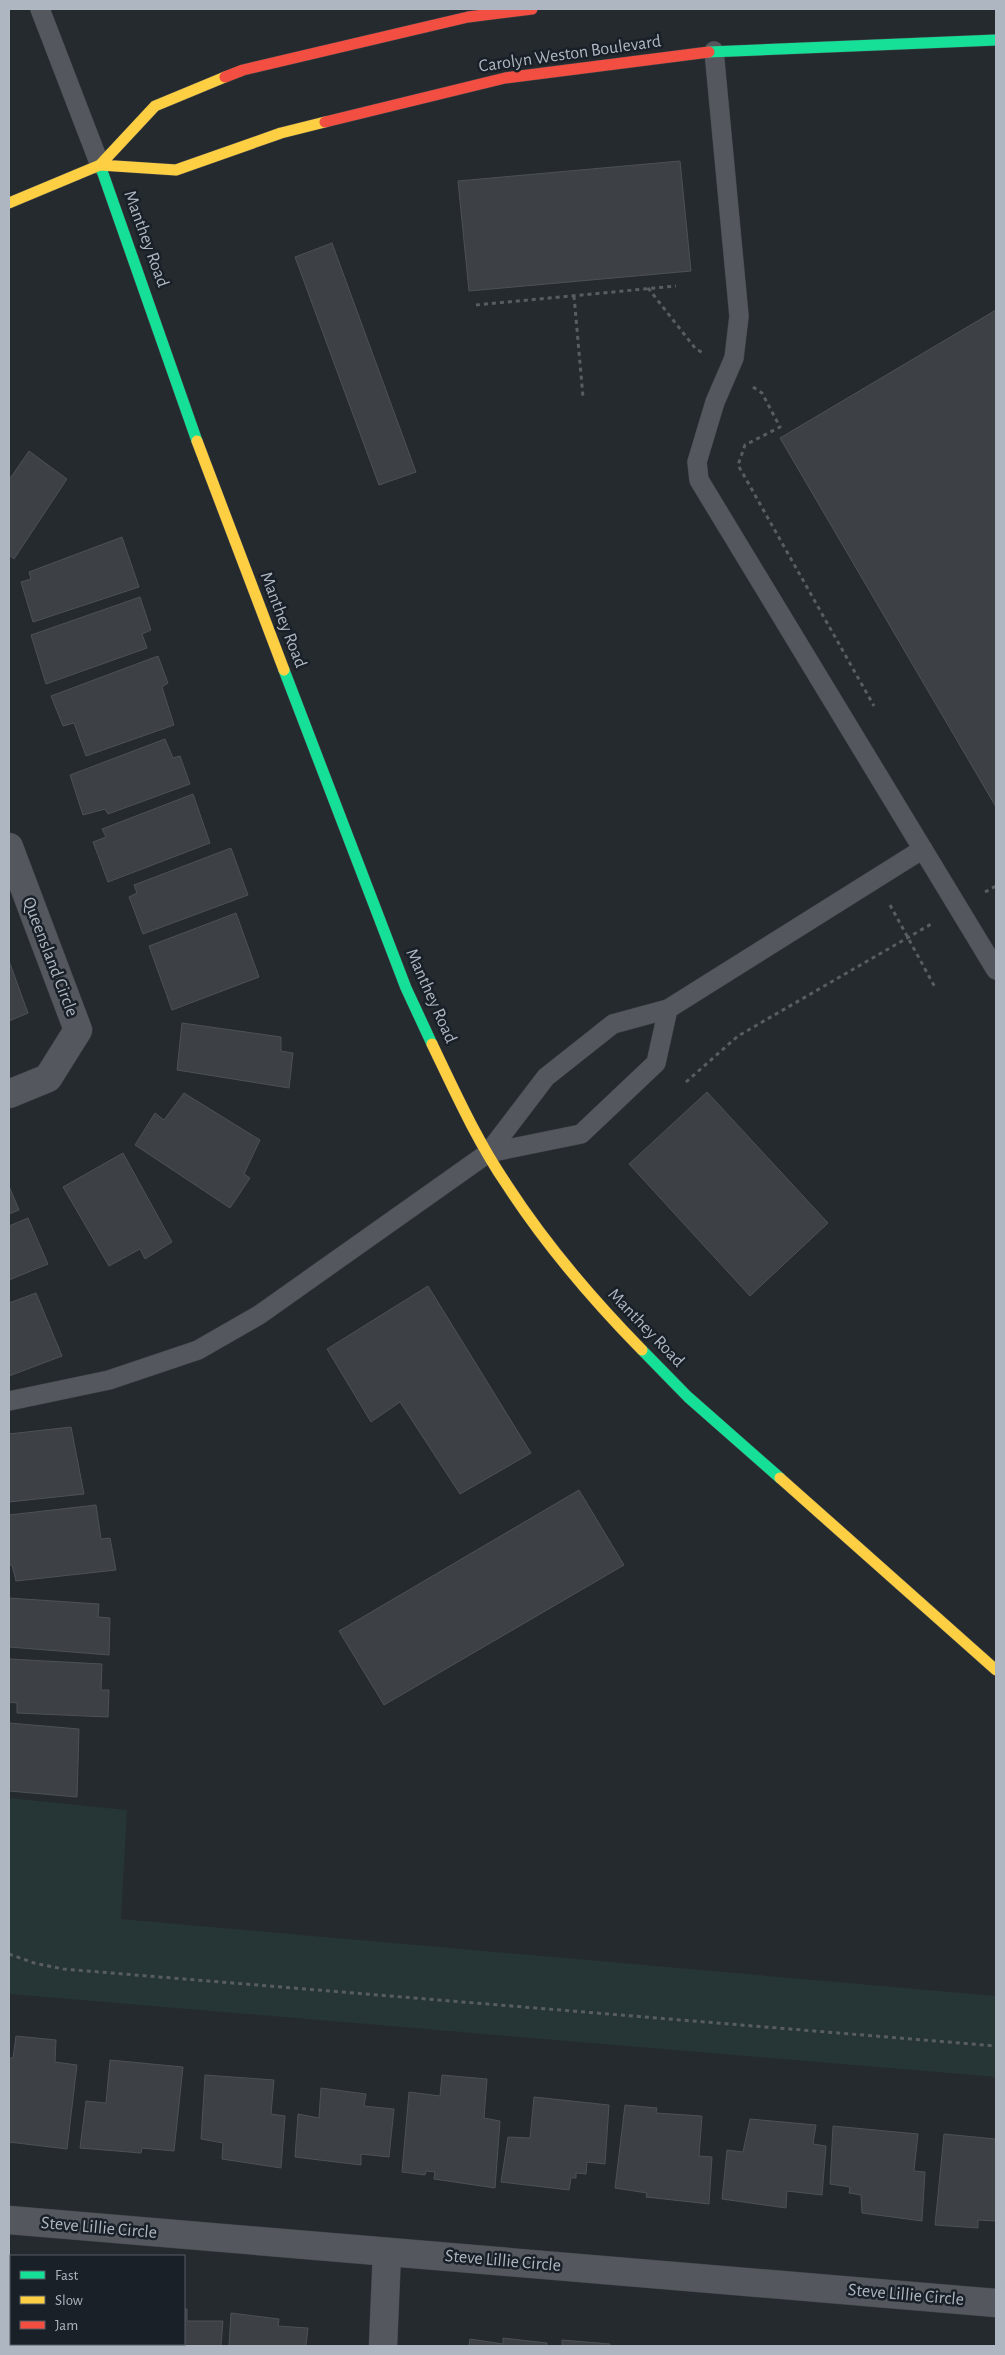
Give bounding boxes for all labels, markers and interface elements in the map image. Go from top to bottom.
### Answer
street label: Carolyn Weston Boulevard [478,32,662,76]
street label: Manthey Road [120,188,172,290]
street label: Manthey Road [256,569,310,671]
street label: Queensland Circle [19,895,81,1019]
street label: Manthey Road [402,946,460,1046]
street label: Manthey Road [604,1285,688,1371]
street label: Steve Lillie Circle [40,2214,158,2242]
street label: Steve Lillie Circle [444,2247,562,2275]
legend [10,2255,185,2345]
text: Fast [55,2268,79,2283]
street label: Steve Lillie Circle [847,2281,965,2309]
text: Slow [55,2293,83,2308]
text: Jam [55,2318,78,2333]

